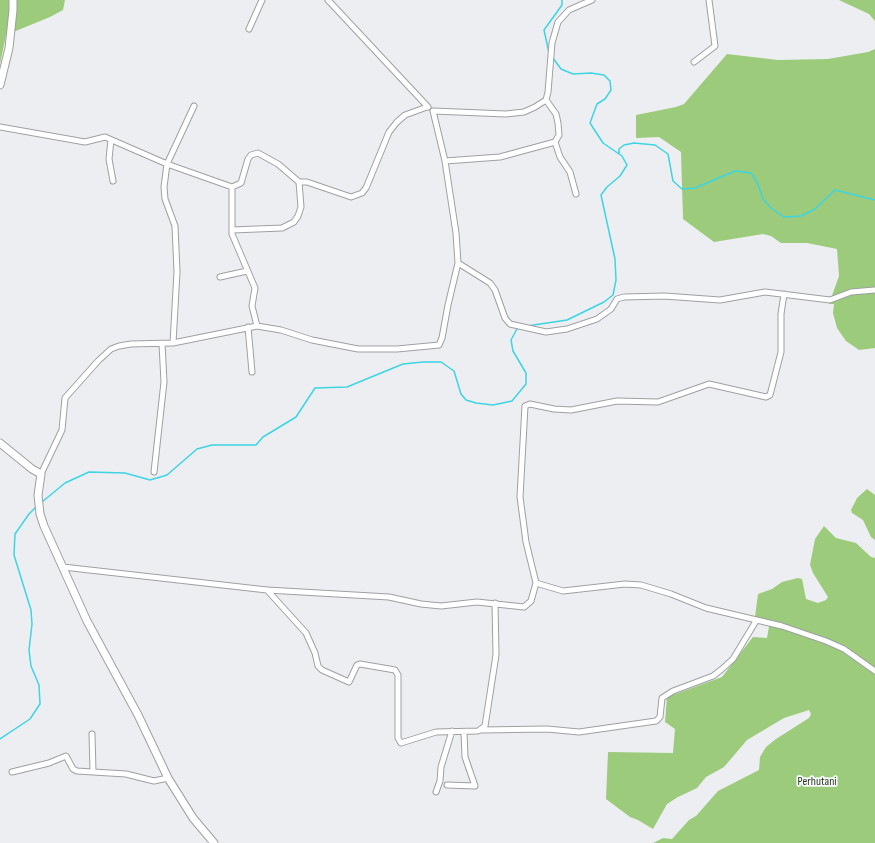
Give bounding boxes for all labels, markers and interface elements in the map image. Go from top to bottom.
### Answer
park label: Perhutani [797,775,837,789]

